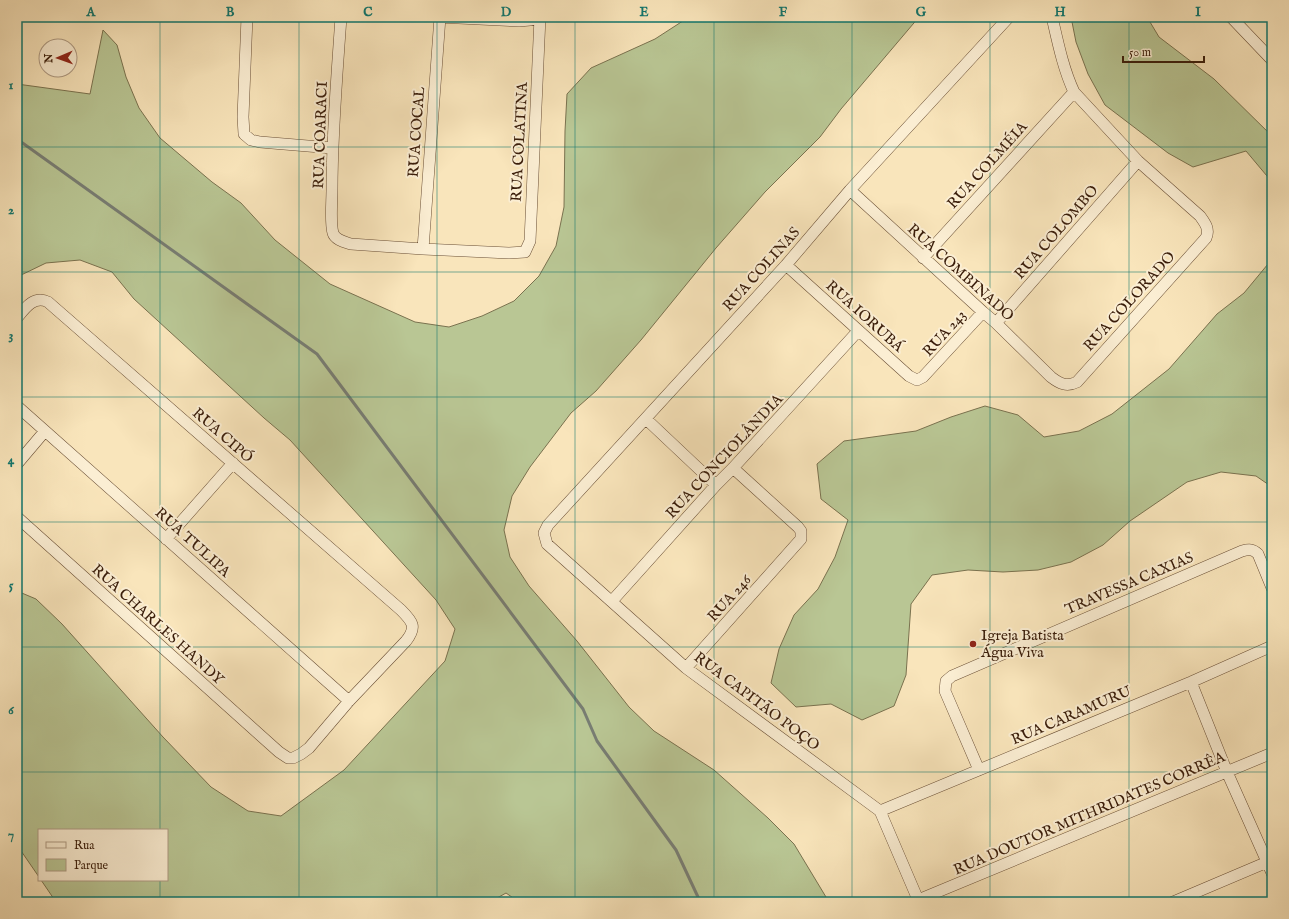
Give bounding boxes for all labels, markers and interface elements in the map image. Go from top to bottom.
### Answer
text: A [86,4,97,21]
text: B [226,4,235,21]
text: C [363,4,373,21]
text: D [501,4,512,21]
text: E [639,4,649,21]
text: F [779,4,788,21]
text: G [916,4,927,21]
text: H [1054,4,1066,21]
text: I [1195,4,1201,21]
north arrow [38,38,78,78]
scale bar [1123,38,1204,64]
text: 50 m [1129,45,1151,60]
text: N [42,53,56,64]
text: 1 [9,77,14,94]
street label: RUA COARACI [309,80,332,189]
street label: RUA COLATINA [507,81,532,202]
street label: RUA COCAL [404,86,429,178]
street label: RUA COLMÉIA [943,117,1032,213]
street label: RUA COLOMBO [1010,181,1102,283]
text: 2 [8,202,14,219]
street label: RUA COMBINADO [903,219,1018,325]
street label: RUA COLINAS [719,223,804,315]
street label: RUA COLORADO [1079,247,1179,355]
street label: RUA IORUBÁ [822,276,908,357]
street label: RUA 243 [918,306,970,361]
text: 3 [9,327,14,344]
street label: RUA CONCIOLÂNDIA [662,389,788,523]
street label: RUA CIPÓ [188,404,257,467]
text: 4 [8,452,15,469]
street label: RUA TULIPA [151,503,235,582]
street label: TRAVESSA CAXIAS [1062,548,1196,619]
street label: RUA CHARLES HANDY [88,560,228,689]
street label: RUA 246 [703,570,756,626]
text: 5 [9,577,14,594]
place label: Igreja Batista Água Viva [980,626,1064,662]
marker: Igreja Batista Água Viva [968,639,978,649]
street label: RUA CAPITÃO POÇO [690,648,823,755]
street label: RUA CARAMURU [1008,681,1134,749]
text: 6 [8,702,14,719]
street label: RUA DOUTOR MITHRIDATES CORRÊA [950,747,1229,880]
text: 7 [8,827,14,844]
legend [38,829,168,881]
text: Rua [74,838,95,853]
text: Parque [74,858,109,874]

